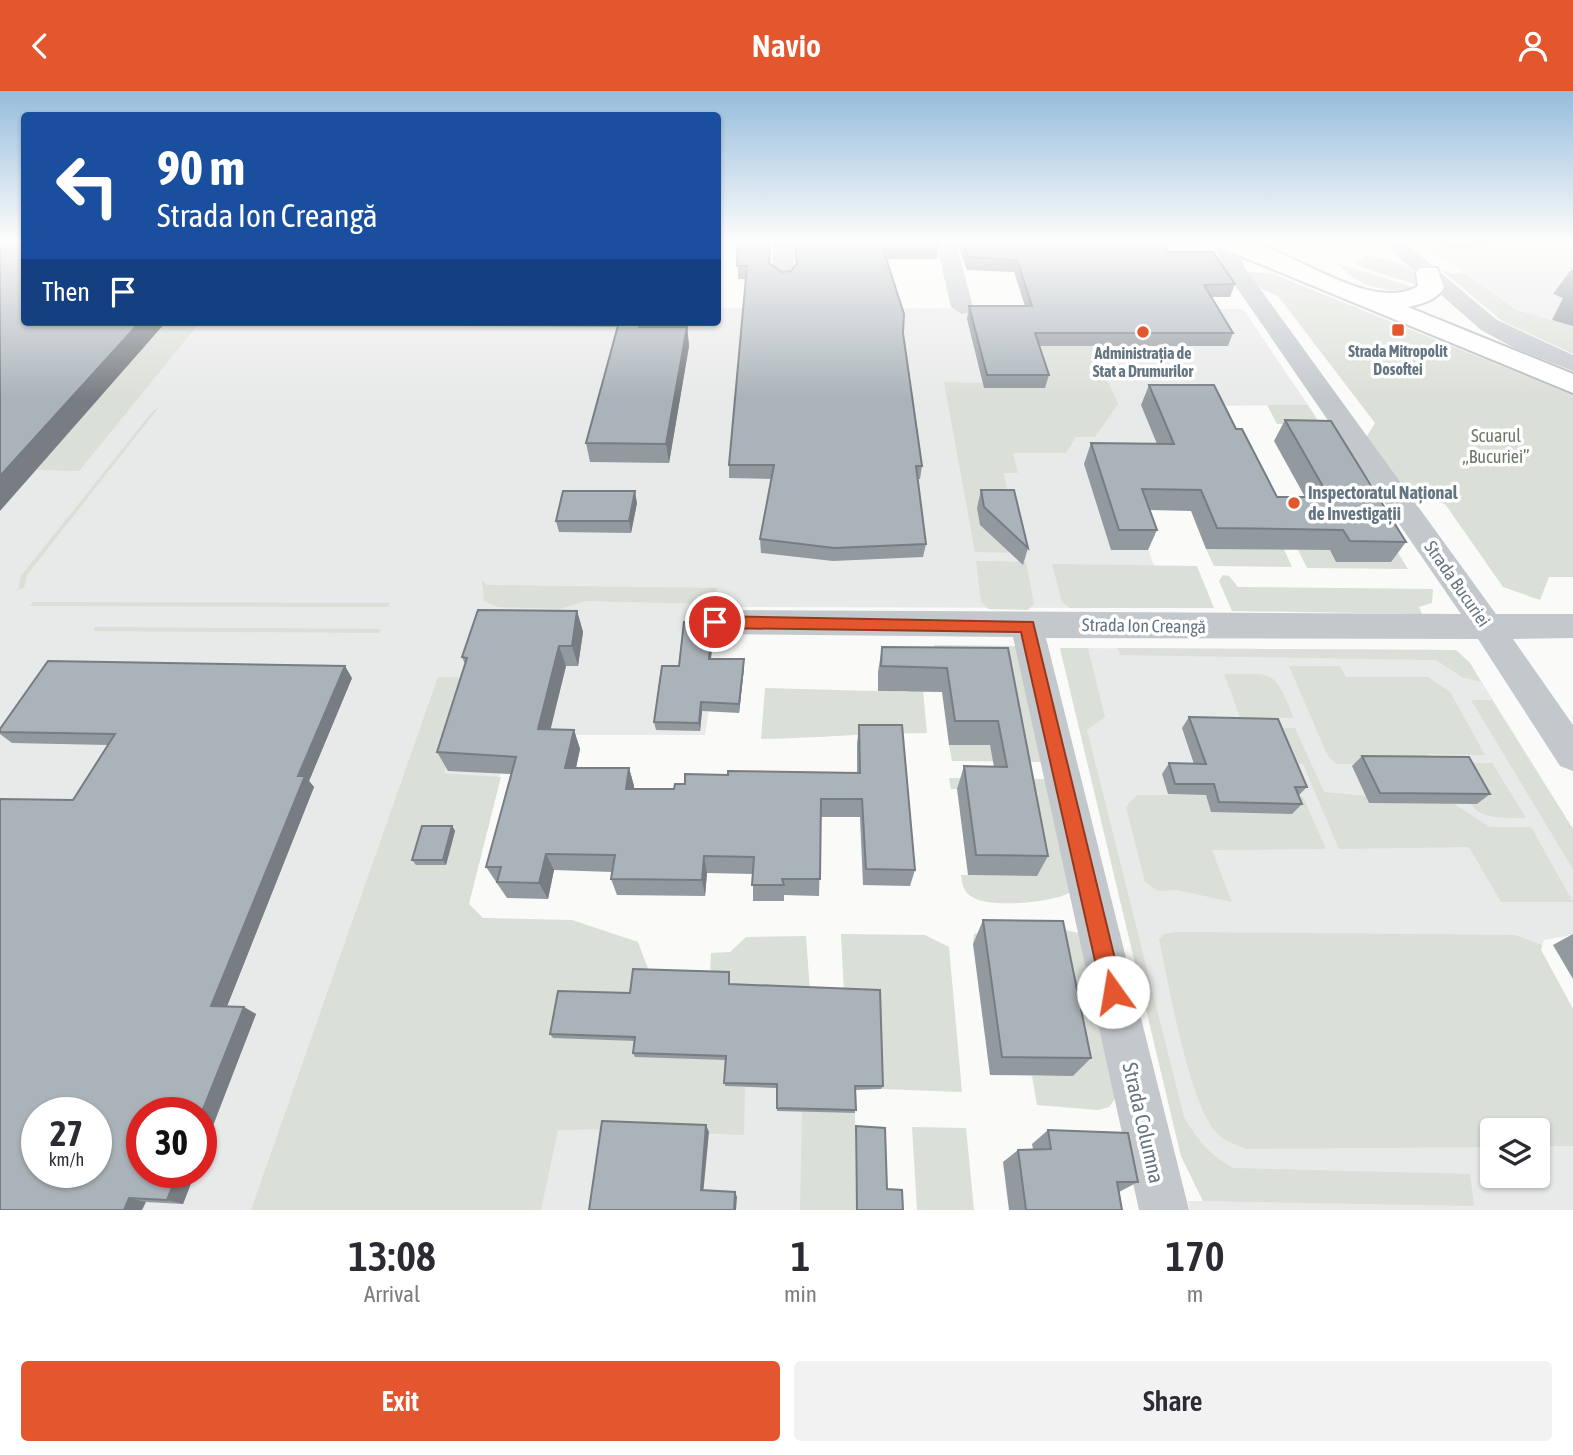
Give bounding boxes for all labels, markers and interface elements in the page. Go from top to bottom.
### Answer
icon: back [21,27,59,65]
text: Navio [752,27,821,64]
icon: person [1514,27,1552,65]
text: 90 m [157,139,245,195]
icon: left [42,140,133,231]
text: Strada Ion Creangă [157,197,378,234]
icon: arrive [104,273,142,311]
text: Then [42,277,90,307]
marker: Strada Mitropolit Dosoftei [1390,322,1406,338]
marker: Administrația de Stat a Drumurilor [1135,324,1151,340]
place label: Strada Mitropolit Dosoftei [1348,342,1448,378]
place label: Administrația de Stat a Drumurilor [1093,344,1194,380]
park label: Scuarul „Bucuriei” [1463,425,1529,467]
place label: Inspectoratul Național de Investigații [1308,482,1458,525]
marker: Inspectoratul Național de Investigații [1286,495,1302,511]
street label: Strada Bucuriei [1420,537,1495,631]
pin [685,592,745,652]
icon: arrive [696,603,734,641]
street label: Strada Ion Creangă [1082,614,1206,637]
position arrow [1076,955,1150,1029]
street label: Strada Columna [1118,1060,1170,1185]
speed limit sign: 30 [126,1097,217,1188]
text: 27 [50,1113,83,1153]
map controls [1480,1118,1550,1188]
button: layers [1480,1118,1550,1188]
text: km/h [49,1149,84,1170]
text: 13:08 [348,1232,436,1280]
text: 1 [791,1232,810,1280]
text: 170 [1165,1232,1225,1280]
text: Arrival [364,1281,420,1307]
text: min [784,1281,817,1307]
text: m [1187,1281,1203,1307]
button: Exit [21,1361,780,1441]
button: Share [794,1361,1552,1441]

